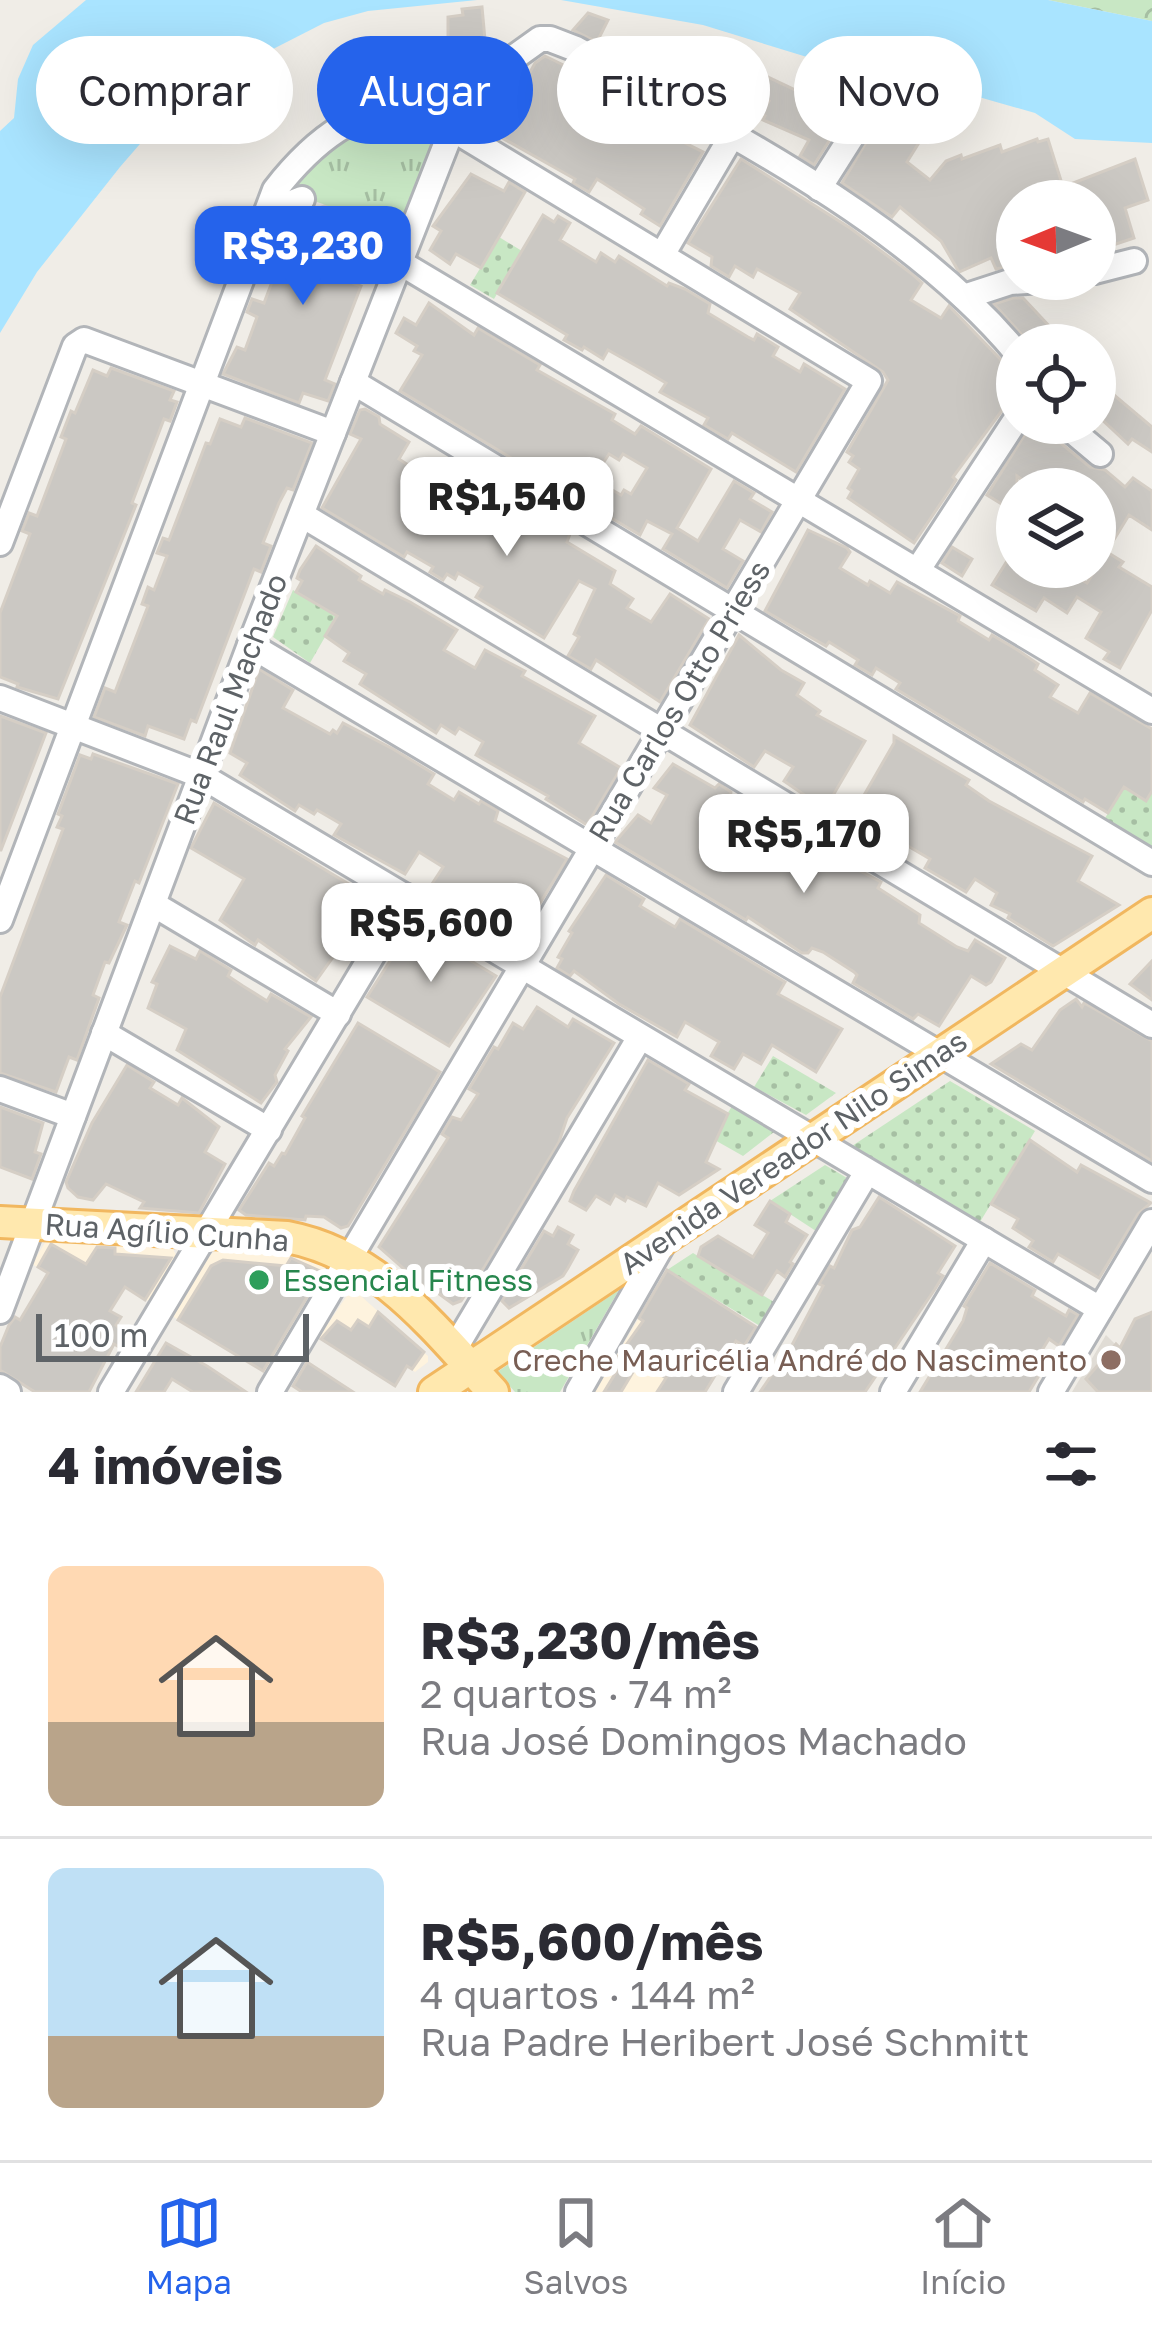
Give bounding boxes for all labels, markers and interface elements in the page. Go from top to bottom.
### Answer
chip: Comprar [36,36,293,144]
chip: Alugar [317,36,533,144]
chip: Filtros [557,36,770,144]
chip: Novo [794,36,982,144]
north arrow [996,180,1116,300]
map controls [996,180,1116,588]
pin: R$3,230 [192,206,414,308]
text: R$3,230 [222,221,384,268]
button: locate [996,324,1116,444]
pin: R$1,540 [396,457,618,559]
button: layers [996,468,1116,588]
text: R$1,540 [427,472,587,519]
street label: Rua Carlos Otto Priess [581,554,777,848]
street label: Rua Raul Machado [166,569,294,829]
pin: R$5,170 [693,794,915,896]
text: R$5,170 [726,809,882,856]
pin: R$5,600 [320,883,542,985]
text: R$5,600 [349,898,513,945]
street label: Avenida Vereador Nilo Simas [613,1022,973,1282]
street label: Rua Agílio Cunha [44,1206,290,1258]
place label: Essencial Fitness [283,1262,533,1298]
marker: Essencial Fitness [246,1267,272,1293]
scale bar [36,1308,309,1361]
text: 100 m [54,1315,148,1354]
place label: Creche Mauricélia André do Nascimento [512,1342,1087,1378]
marker: Creche Mauricélia André do Nascimento [1098,1347,1124,1373]
icon: filters [1038,1431,1104,1497]
text: 4 imóveis [48,1434,283,1495]
text: R$3,230/mês [420,1609,760,1670]
icon: home [144,1614,288,1758]
text: 2 quartos · 74 m² [420,1670,732,1717]
text: Rua José Domingos Machado [420,1717,967,1764]
text: R$5,600/mês [420,1910,764,1971]
icon: home [144,1916,288,2060]
text: 4 quartos · 144 m² [420,1971,755,2018]
text: Rua Padre Heribert José Schmitt [420,2018,1029,2065]
tab: Mapa [146,2190,232,2301]
tab: Salvos [524,2190,628,2301]
tab: Início [920,2190,1006,2301]

